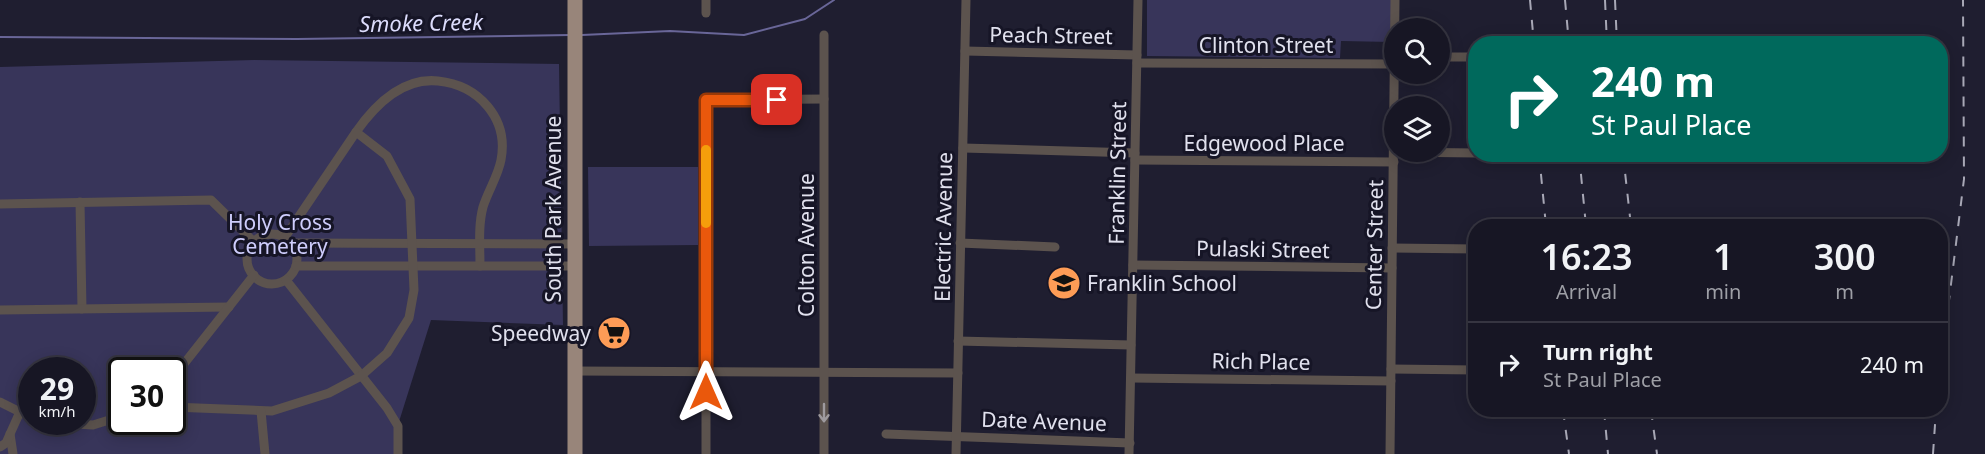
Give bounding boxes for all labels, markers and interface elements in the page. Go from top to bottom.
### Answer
water label: Smoke Creek [359,6,484,38]
map controls [1384,18,1450,162]
button: search [1384,18,1450,84]
street label: Peach Street [989,20,1113,50]
street label: Clinton Street [1199,31,1334,59]
text: 240 m [1591,52,1715,109]
icon: right [1492,60,1570,138]
pin [751,74,802,125]
icon: arrive [760,83,793,116]
button: layers [1384,96,1450,162]
street label: Franklin Street [1102,101,1132,245]
text: St Paul Place [1591,106,1751,143]
street label: South Park Avenue [539,116,567,302]
street label: Edgewood Place [1183,129,1345,157]
street label: Electric Avenue [928,152,958,302]
street label: Colton Avenue [792,173,820,317]
street label: Center Street [1359,179,1389,310]
park label: Holy Cross Cemetery [228,208,332,260]
text: 16:23 [1540,232,1633,281]
text: 1 [1713,232,1734,281]
text: 300 [1814,232,1876,281]
street label: Pulaski Street [1196,234,1330,264]
school or university icon: Franklin School [1046,265,1082,301]
place label: Franklin School [1087,269,1237,297]
text: Arrival [1556,278,1617,305]
text: min [1705,278,1741,305]
text: m [1835,278,1854,305]
supermarket icon: Speedway [596,315,632,351]
place label: Speedway [491,319,591,347]
text: Turn right [1543,336,1653,366]
street label: Rich Place [1211,346,1311,376]
icon: right [1492,348,1525,381]
text: 240 m [1860,349,1924,379]
speed limit sign: 30 [108,357,186,435]
position arrow [674,360,738,424]
text: St Paul Place [1543,366,1662,393]
text: 29 [40,368,74,409]
text: km/h [39,401,75,421]
one-way arrow [818,403,830,423]
street label: Date Avenue [981,405,1107,437]

